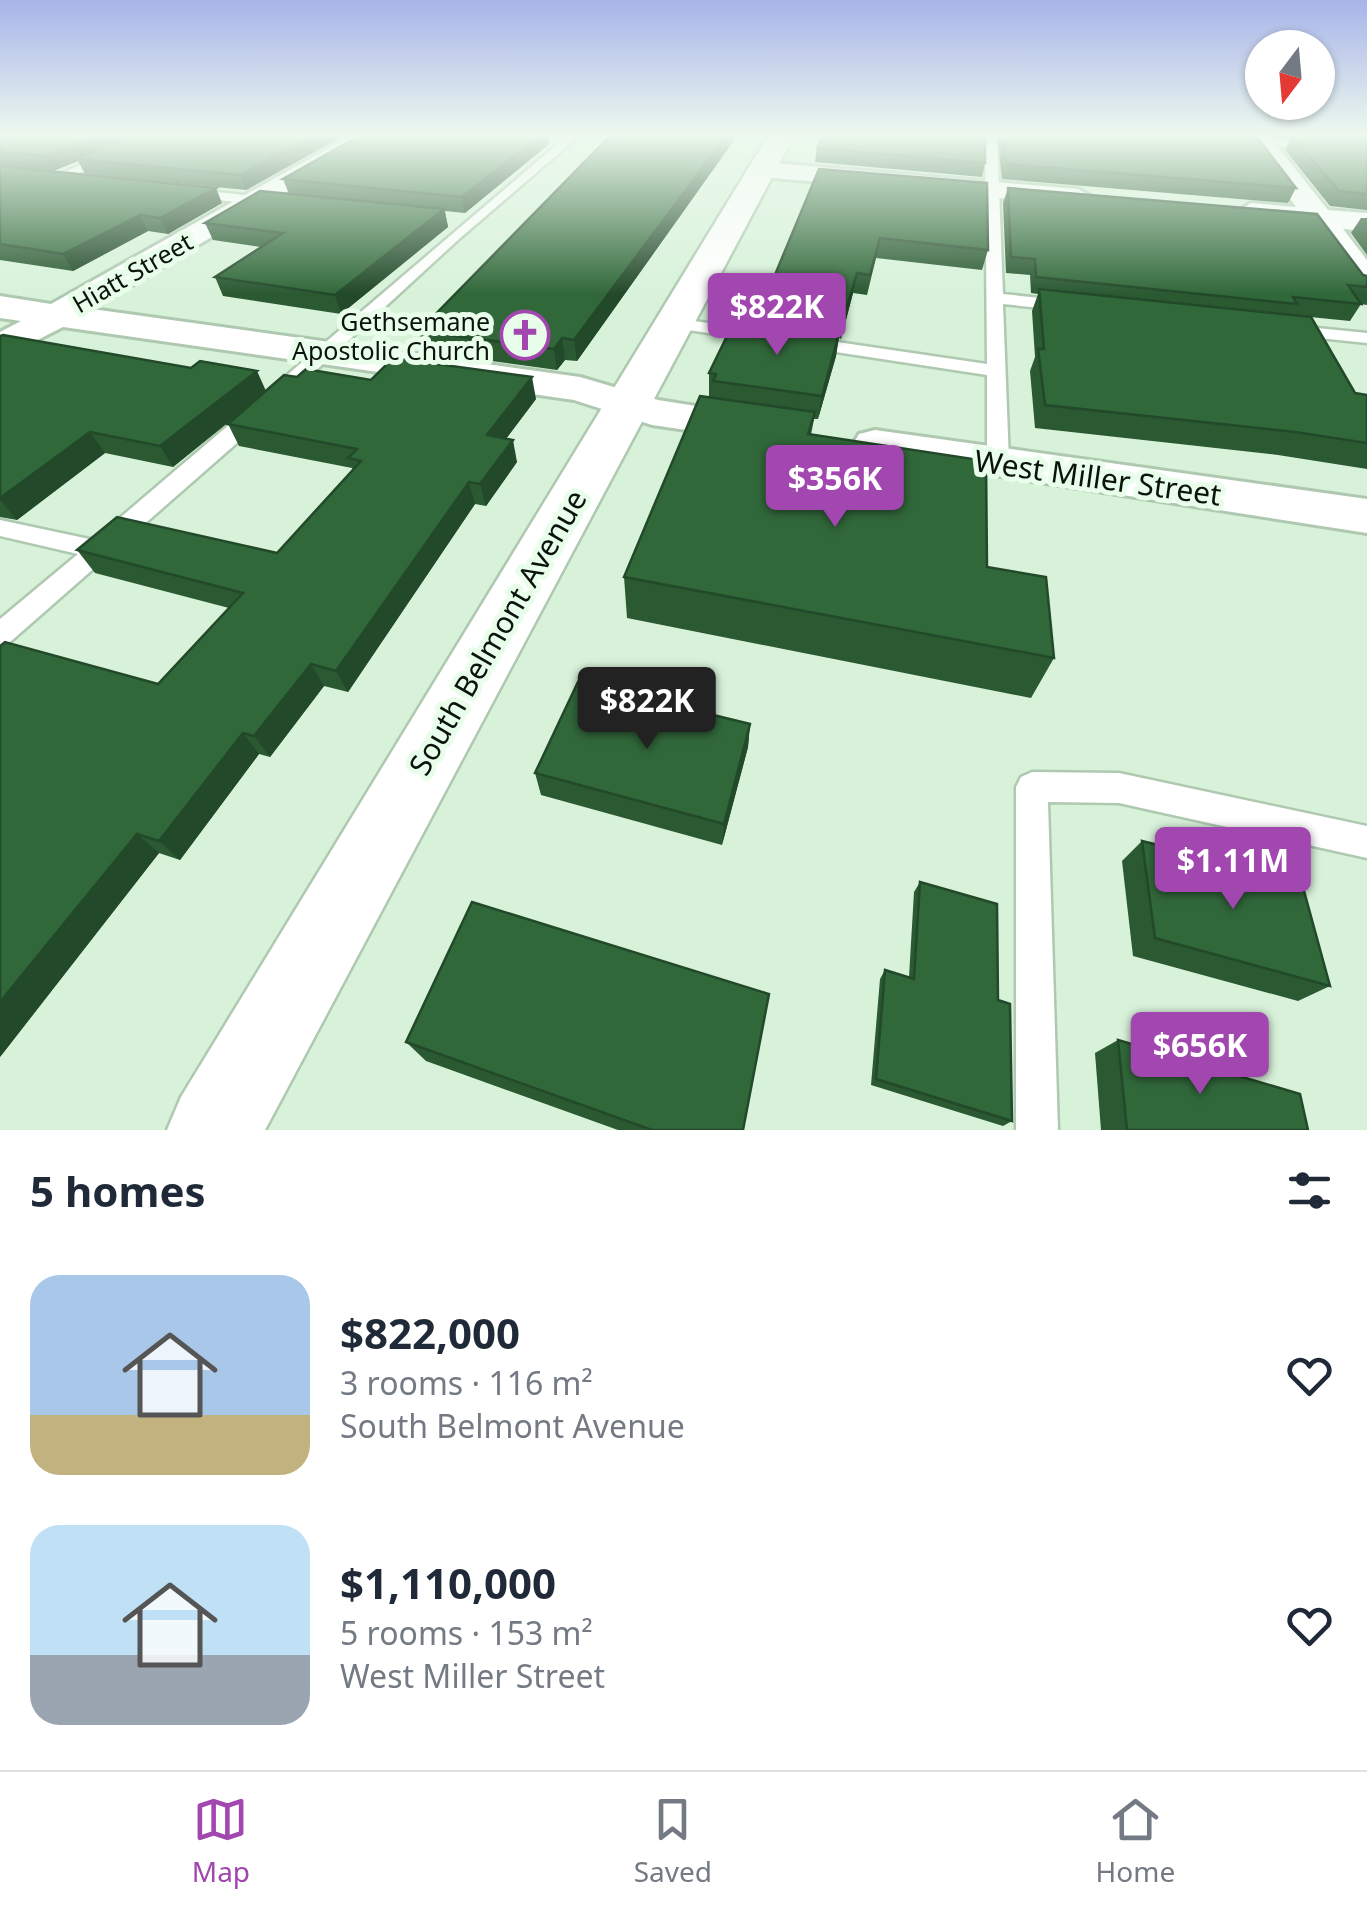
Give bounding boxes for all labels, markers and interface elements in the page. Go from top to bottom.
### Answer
north arrow [1245,30,1335,120]
map controls [1245,30,1335,120]
street label: Hiatt Street [66,224,198,320]
pin: $822K [707,273,847,358]
text: $822K [730,284,824,327]
place label: Gethsemane Apostolic Church [292,304,490,367]
church icon: Gethsemane Apostolic Church [499,309,551,361]
street label: West Miller Street [972,439,1224,515]
pin: $356K [765,445,905,530]
text: $356K [788,456,882,499]
street label: South Belmont Avenue [398,482,596,782]
pin: $822K [577,667,717,752]
text: $822K [600,678,694,721]
pin: $1.11M [1152,827,1314,912]
text: $1.11M [1177,838,1289,881]
pin: $656K [1130,1012,1270,1097]
text: $656K [1153,1023,1247,1066]
text: 5 homes [30,1162,206,1219]
icon: filters [1282,1163,1337,1218]
text: $822,000 [340,1304,520,1361]
icon: home [110,1315,230,1435]
icon: heart [1282,1348,1337,1403]
text: 3 rooms · 116 m² [340,1361,593,1404]
text: South Belmont Avenue [340,1404,685,1447]
text: $1,110,000 [340,1554,556,1611]
icon: home [110,1565,230,1685]
icon: heart [1282,1598,1337,1653]
text: 5 rooms · 153 m² [340,1611,593,1654]
text: West Miller Street [340,1654,605,1697]
tab: Map [192,1792,250,1890]
tab: Saved [634,1792,712,1890]
tab: Home [1096,1792,1175,1890]

